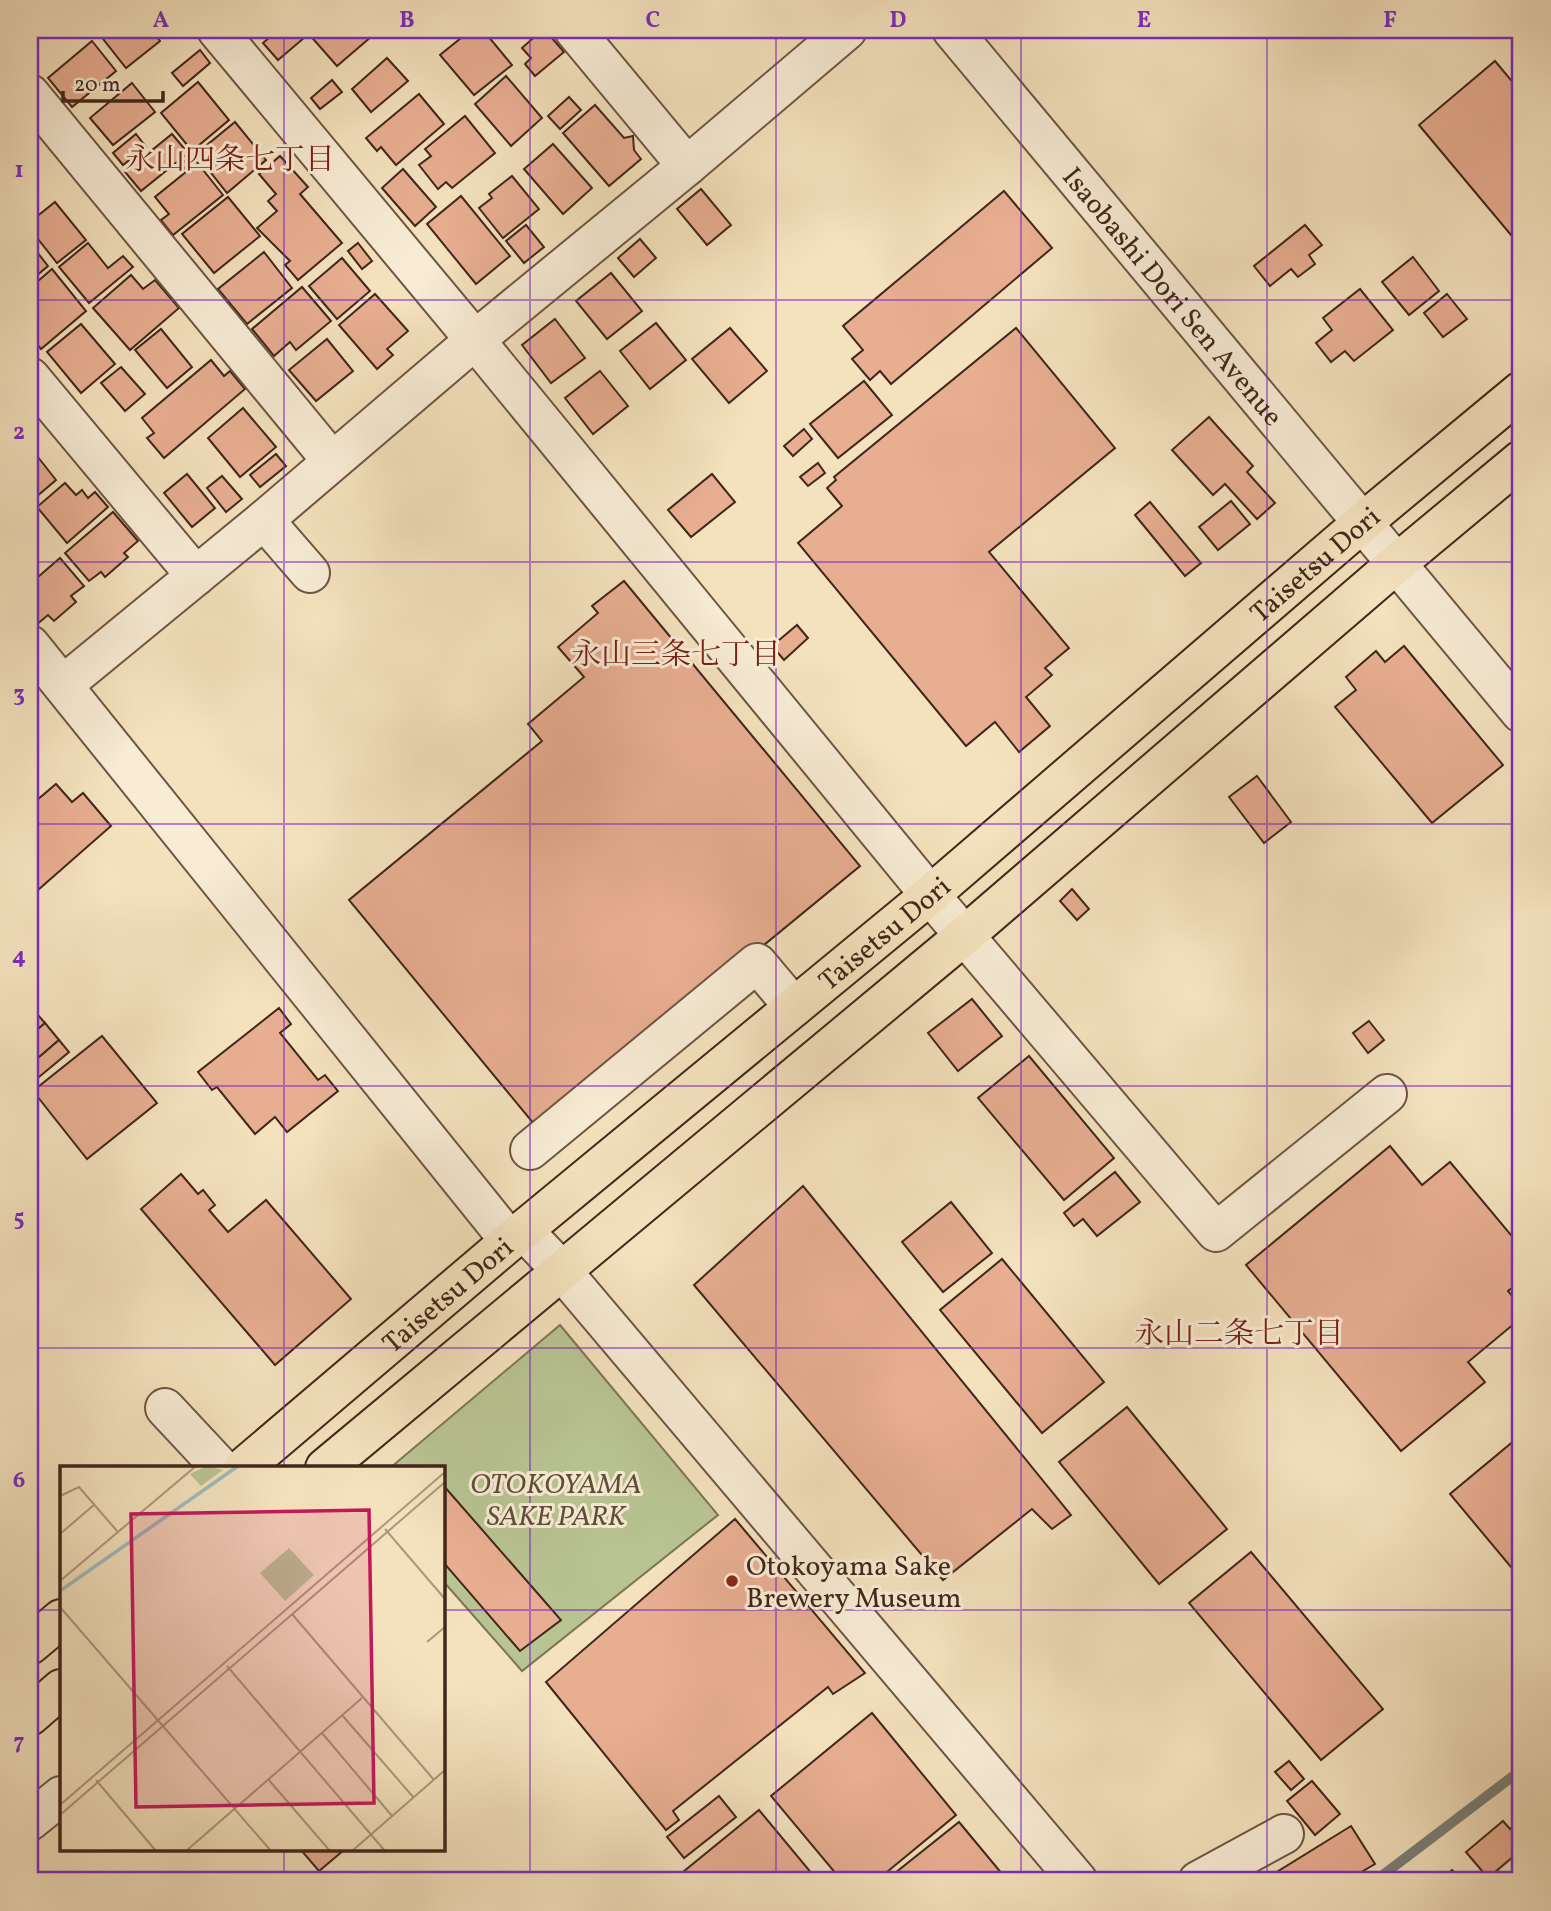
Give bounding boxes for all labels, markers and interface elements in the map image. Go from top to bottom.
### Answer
text: A [153,5,169,37]
text: B [399,5,415,37]
text: C [646,5,660,37]
text: D [890,5,907,37]
text: E [1137,5,1151,37]
text: F [1383,5,1397,37]
scale bar [63,60,163,104]
text: 20 m [74,71,120,100]
district label: 永山四条七丁目 [125,140,335,182]
text: 1 [14,155,24,187]
street label: Isaobashi Dori Sen Avenue [1052,160,1291,435]
text: 2 [13,417,25,449]
street label: Taisetsu Dori [1242,499,1390,633]
district label: 永山三条七丁目 [571,635,781,677]
text: 3 [13,679,25,711]
street label: Taisetsu Dori [811,868,960,1001]
text: 4 [12,941,26,973]
text: 5 [13,1203,25,1235]
street label: Taisetsu Dori [375,1229,523,1363]
district label: 永山二条七丁目 [1134,1314,1344,1356]
text: 6 [13,1465,25,1497]
inset map [60,1466,444,1852]
park label: OTOKOYAMA SAKE PARK [470,1466,642,1537]
place label: Otokoyama Sake Brewery Museum [746,1548,962,1619]
marker: Otokoyama Sake Brewery Museum [724,1573,740,1589]
text: 7 [14,1727,25,1759]

